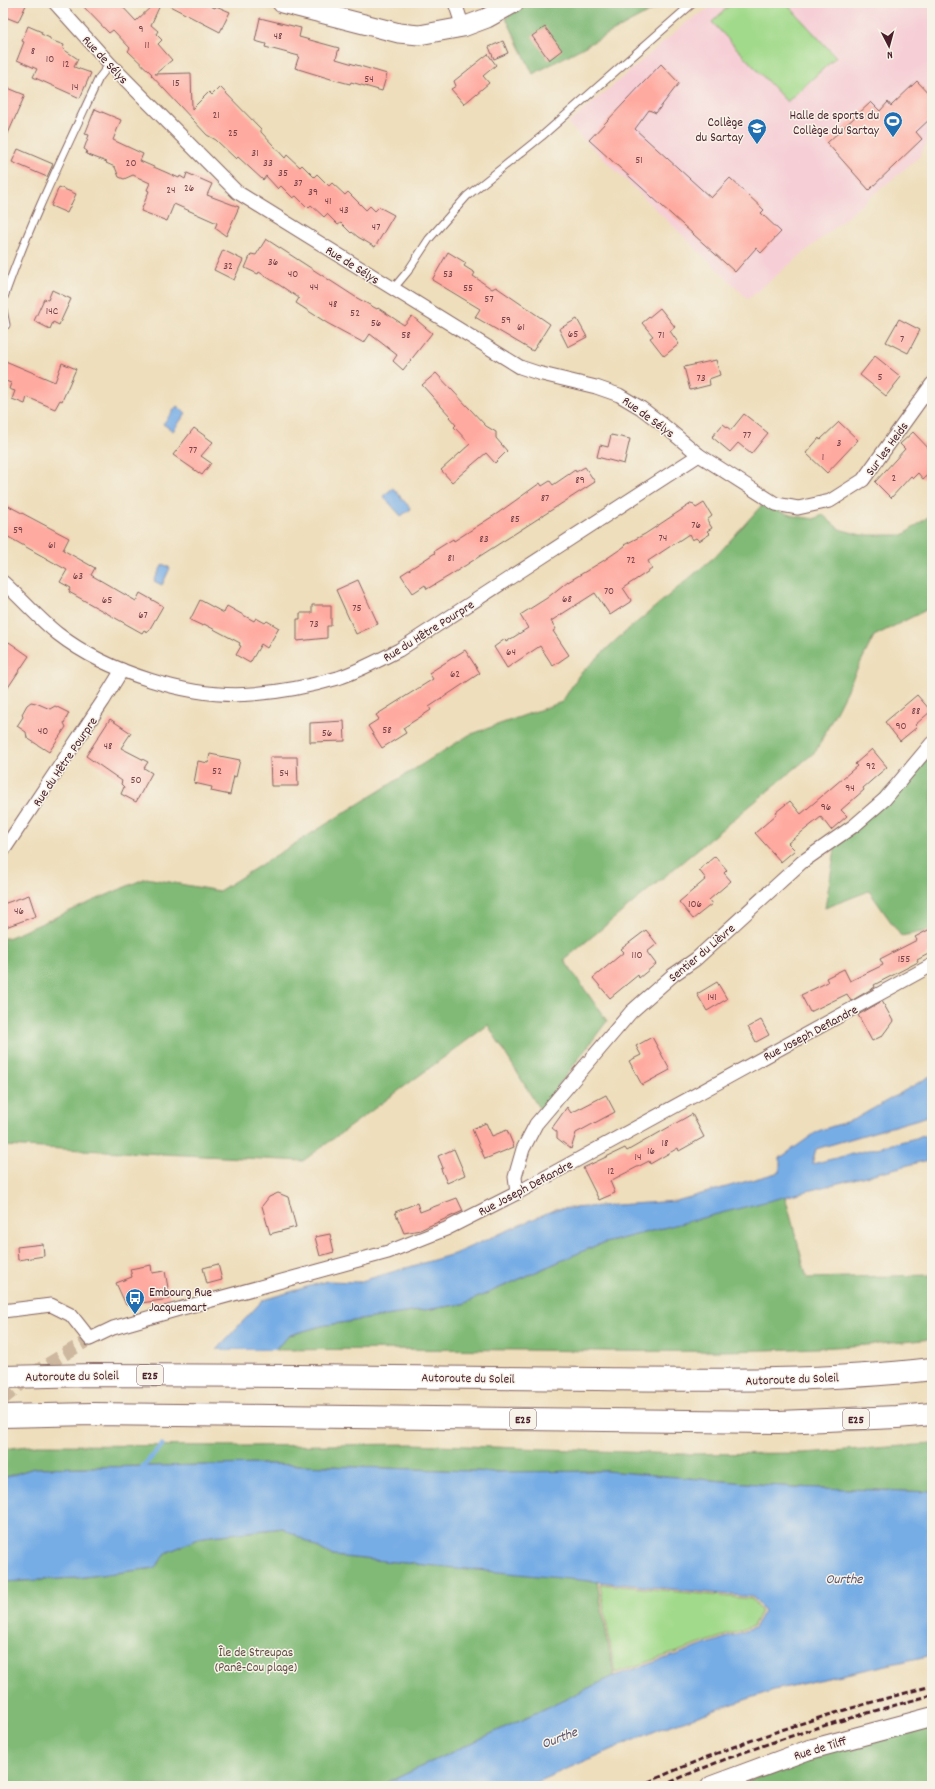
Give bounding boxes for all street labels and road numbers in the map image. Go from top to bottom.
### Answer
street label: Rue de Sélys [77,32,132,89]
street label: Rue de Sélys [321,242,382,290]
street label: Rue de Sélys [617,393,678,444]
street label: Sur les Heids [862,419,914,480]
street label: Rue du Hêtre Pourpre [380,596,479,668]
street label: Rue du Hêtre Pourpre [29,714,103,811]
street label: Sentier du Lièvre [665,920,740,988]
street label: Rue Joseph Deflandre [760,1001,862,1067]
street label: Rue Joseph Deflandre [475,1156,577,1222]
road number: E25 [137,1365,163,1385]
street label: Autoroute du Soleil [25,1367,119,1388]
street label: Autoroute du Soleil [421,1369,515,1390]
street label: Autoroute du Soleil [745,1369,839,1392]
road number: E25 [510,1409,536,1429]
road number: E25 [843,1409,869,1429]
street label: Rue de Tilff [792,1732,850,1767]

